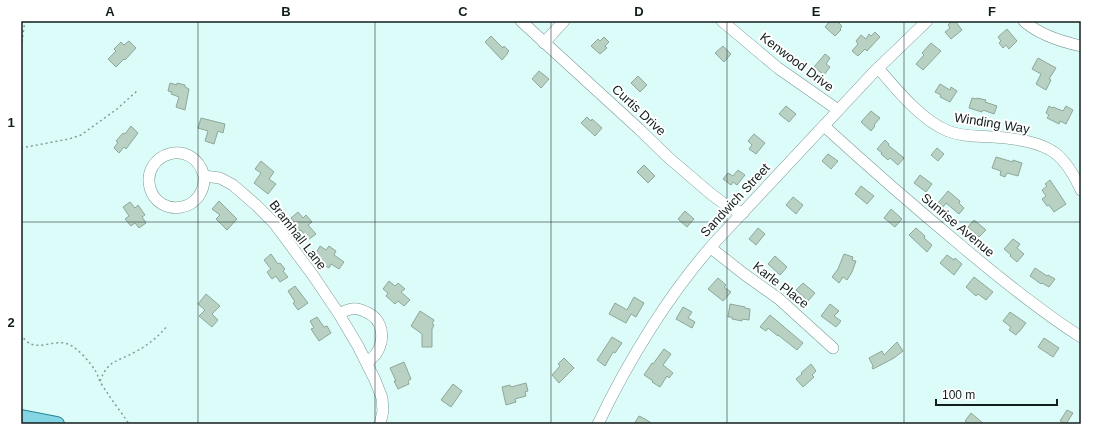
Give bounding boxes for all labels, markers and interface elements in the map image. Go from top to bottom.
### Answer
text: A [105,4,115,19]
text: B [281,4,291,19]
text: C [458,4,468,19]
text: D [634,4,644,19]
text: E [812,4,821,19]
text: F [988,4,996,19]
street label: Kenwood Drive [757,29,837,95]
street label: Curtis Drive [609,81,669,139]
street label: Winding Way [953,110,1031,136]
text: 1 [7,115,15,130]
street label: Sandwich Street [697,160,773,240]
street label: Sunrise Avenue [918,190,998,260]
street label: Bramhall Lane [266,197,330,273]
street label: Karle Place [750,259,812,311]
text: 2 [7,315,15,330]
scale bar [936,381,1057,407]
text: 100 m [942,388,975,402]

